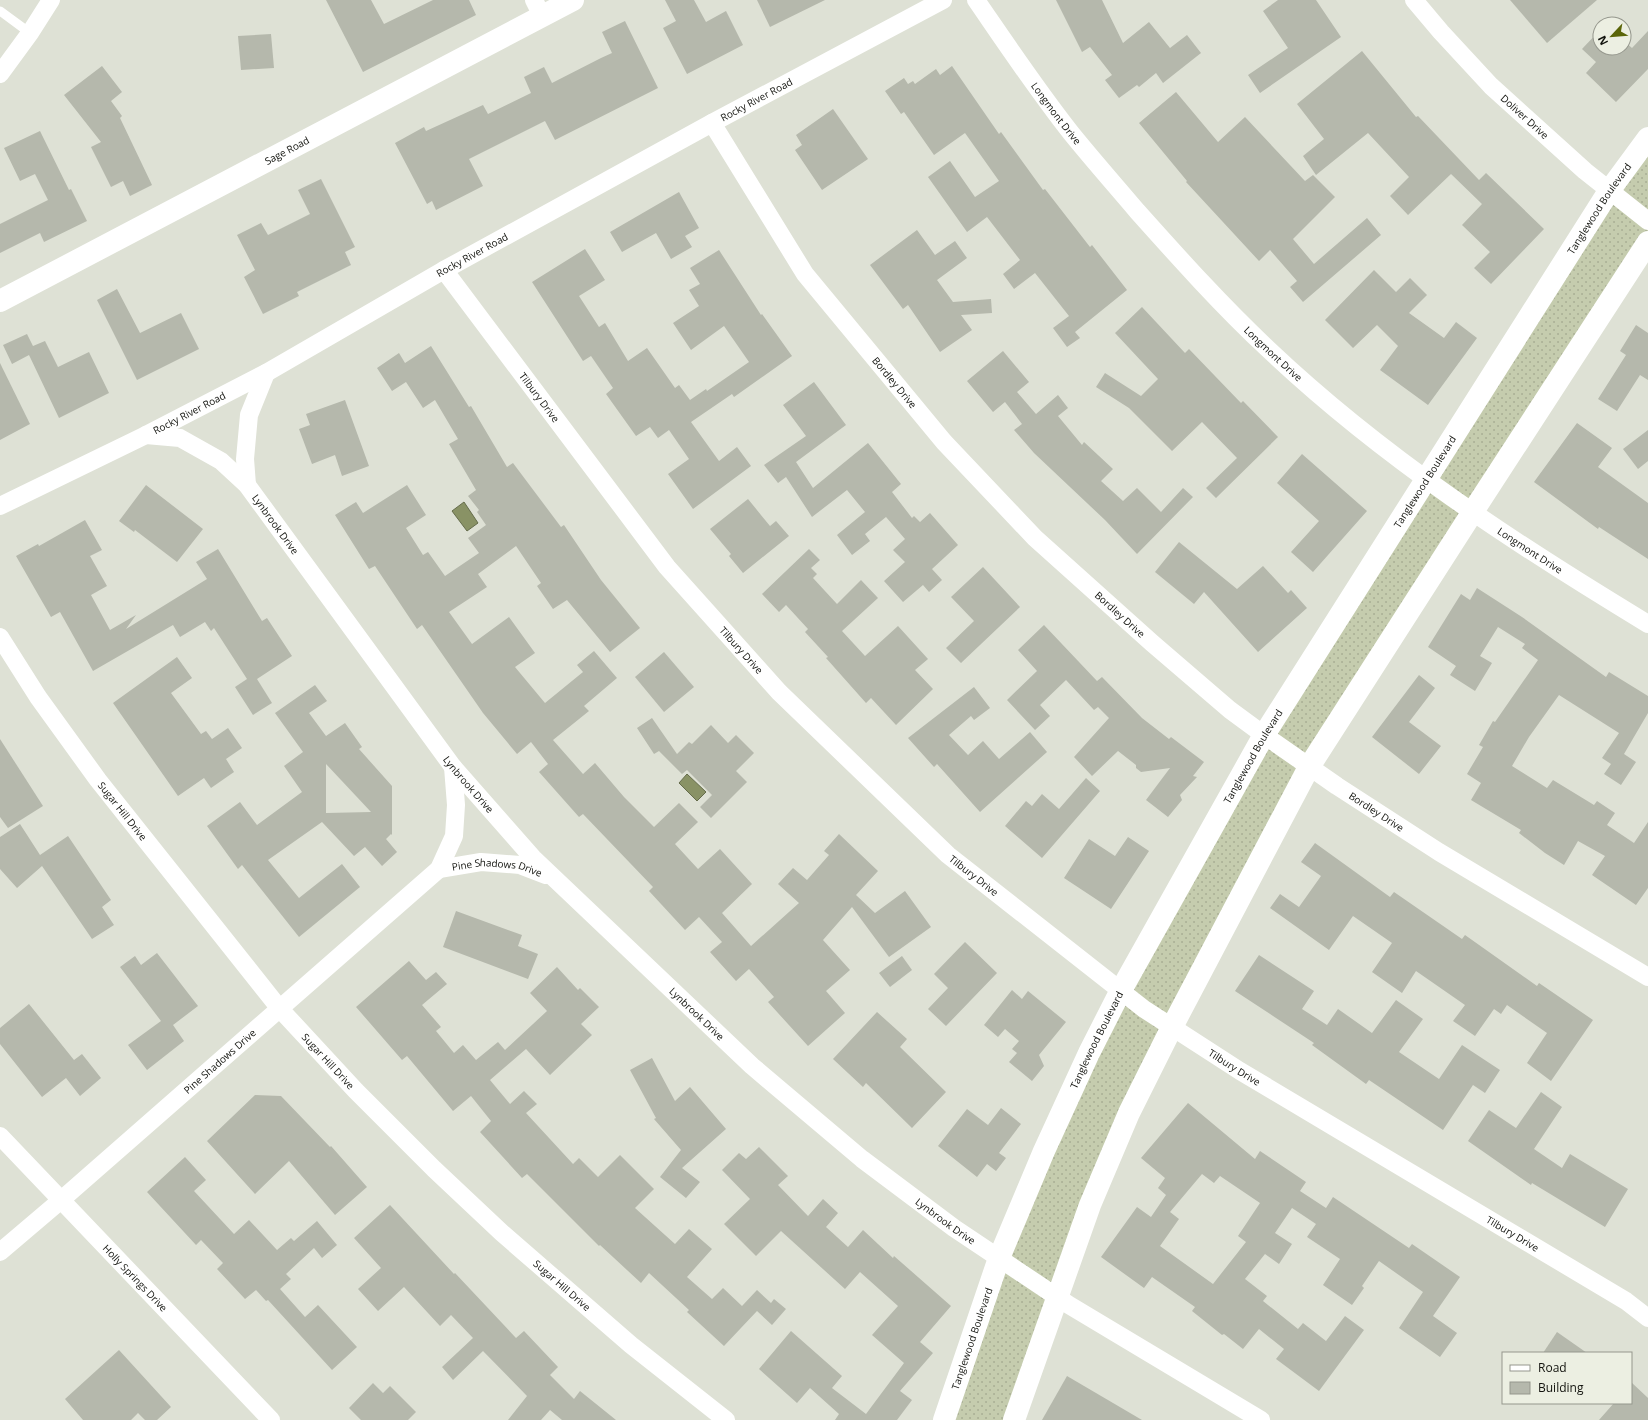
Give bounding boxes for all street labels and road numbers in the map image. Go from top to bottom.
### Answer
street label: Rocky River Road [718,74,795,124]
street label: Longmont Drive [1028,79,1085,148]
street label: Doliver Drive [1498,91,1552,142]
street label: Sage Road [262,133,312,168]
street label: Tanglewood Boulevard [1564,160,1634,257]
street label: Rocky River Road [434,229,510,280]
street label: Longmont Drive [1241,323,1306,385]
street label: Bordley Drive [869,354,920,411]
street label: Tilbury Drive [516,369,563,425]
street label: Rocky River Road [151,388,228,437]
street label: Tanglewood Boulevard [1390,433,1459,531]
street label: Lynbrook Drive [249,491,302,557]
street label: Longmont Drive [1495,524,1566,577]
street label: Bordley Drive [1092,588,1148,641]
street label: Tilbury Drive [717,623,767,677]
street label: Tanglewood Boulevard [1220,706,1286,806]
street label: Lynbrook Drive [440,753,497,816]
street label: Sugar Hill Drive [95,779,151,844]
street label: Bordley Drive [1346,789,1407,835]
street label: Tilbury Drive [946,852,1002,899]
street label: Pine Shadows Drive [451,855,545,880]
street label: Lynbrook Drive [666,984,728,1043]
street label: Tanglewood Boulevard [1067,989,1126,1091]
street label: Pine Shadows Drive [180,1025,259,1097]
street label: Sugar Hill Drive [299,1030,358,1092]
street label: Tilbury Drive [1206,1046,1264,1089]
street label: Lynbrook Drive [913,1194,979,1248]
street label: Tilbury Drive [1484,1212,1542,1255]
street label: Holly Springs Drive [100,1241,171,1315]
street label: Sugar Hill Drive [531,1256,594,1314]
street label: Tanglewood Boulevard [948,1286,995,1391]

